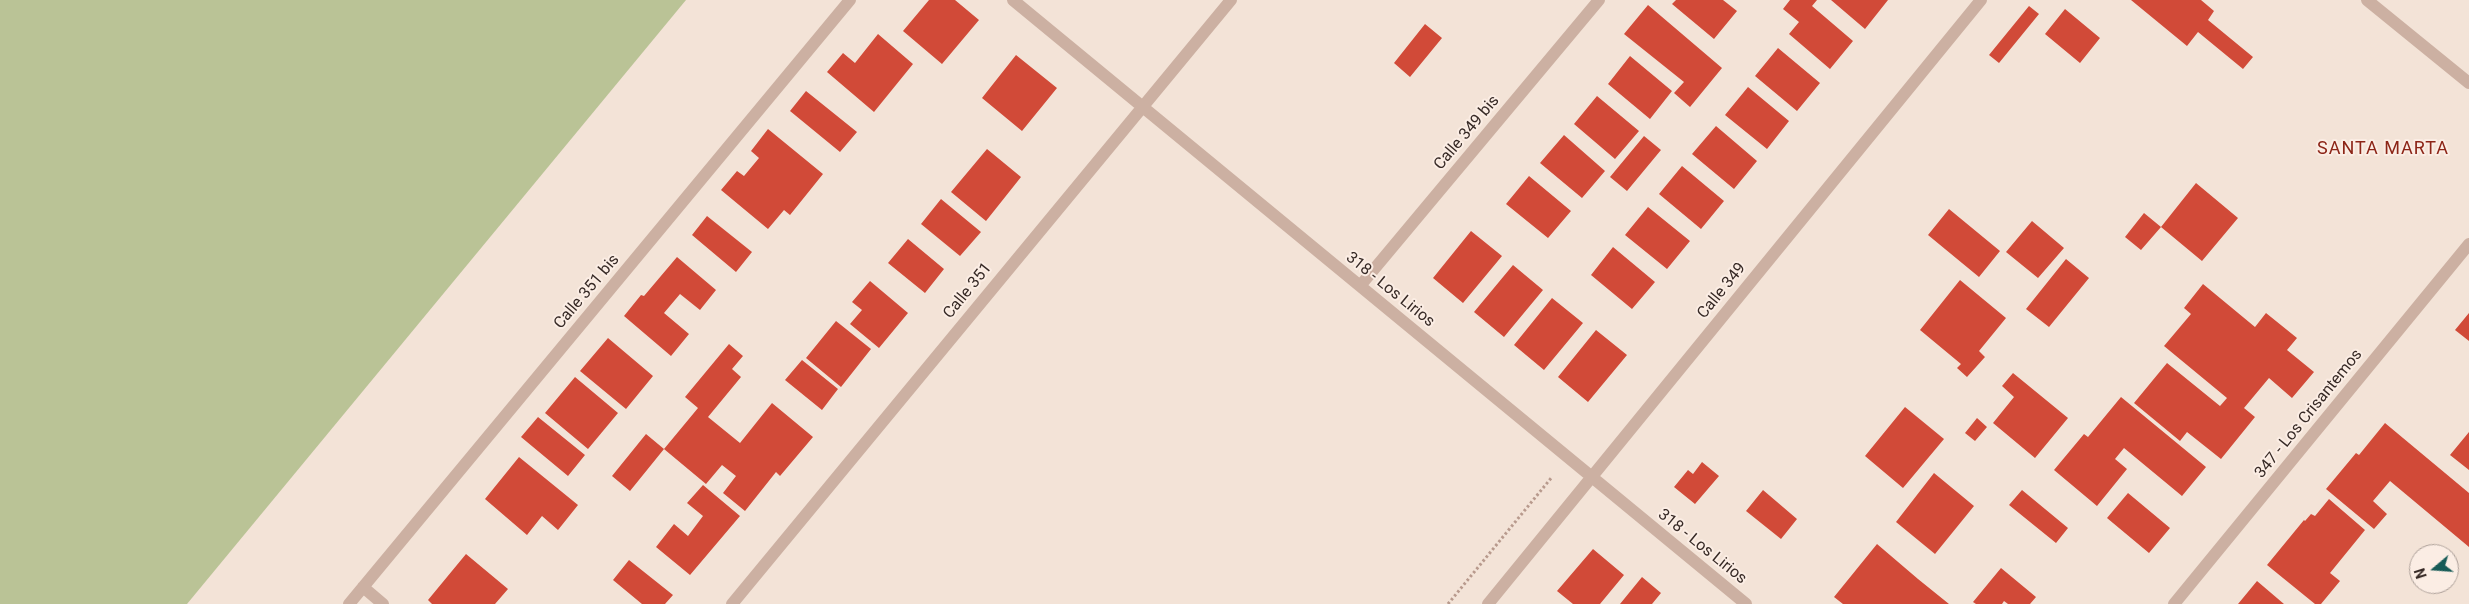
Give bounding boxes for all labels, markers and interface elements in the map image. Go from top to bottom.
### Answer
street label: Calle 349 bis [1430,92,1504,174]
district label: SANTA MARTA [2316,138,2450,160]
street label: 318 - Los Lirios [1342,248,1438,332]
street label: Calle 351 bis [550,251,624,333]
street label: Calle 351 [940,259,996,323]
street label: Calle 349 [1694,259,1750,323]
street label: 347 - Los Crisantemos [2251,346,2367,482]
street label: 318 - Los Lirios [1654,505,1750,589]
north arrow [2409,544,2459,594]
text: N [2412,566,2430,581]

